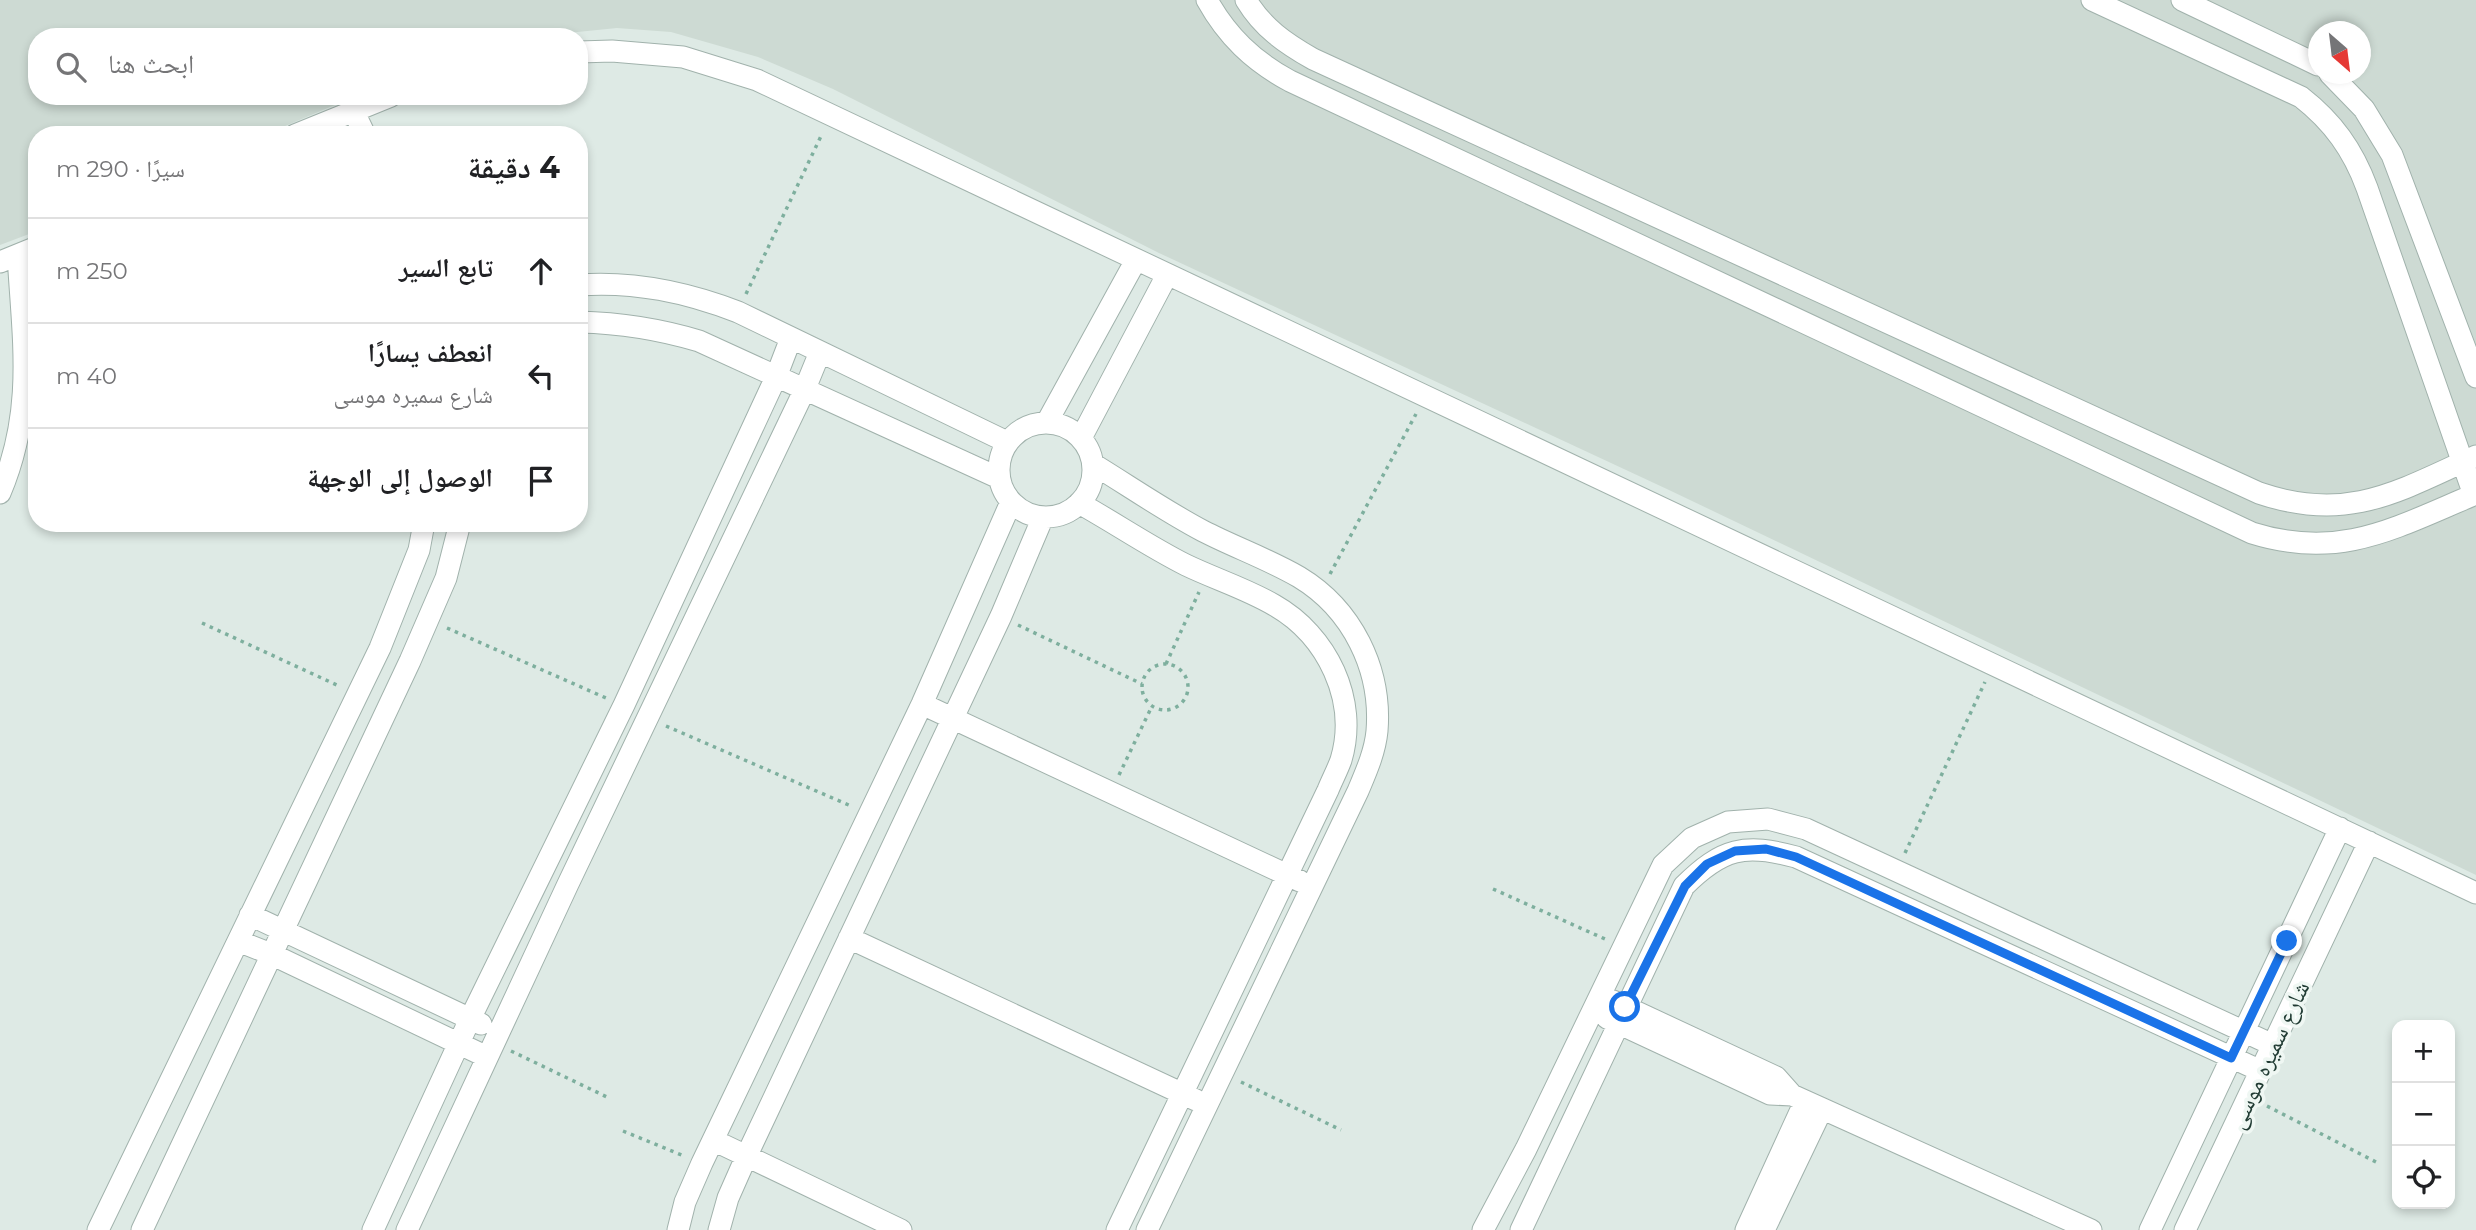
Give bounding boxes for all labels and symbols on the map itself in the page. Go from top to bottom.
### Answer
north arrow [2308,21,2371,84]
route end [2271,925,2302,956]
street label: شارع سميره موسى [2223,977,2316,1134]
route start [1609,991,1640,1022]

